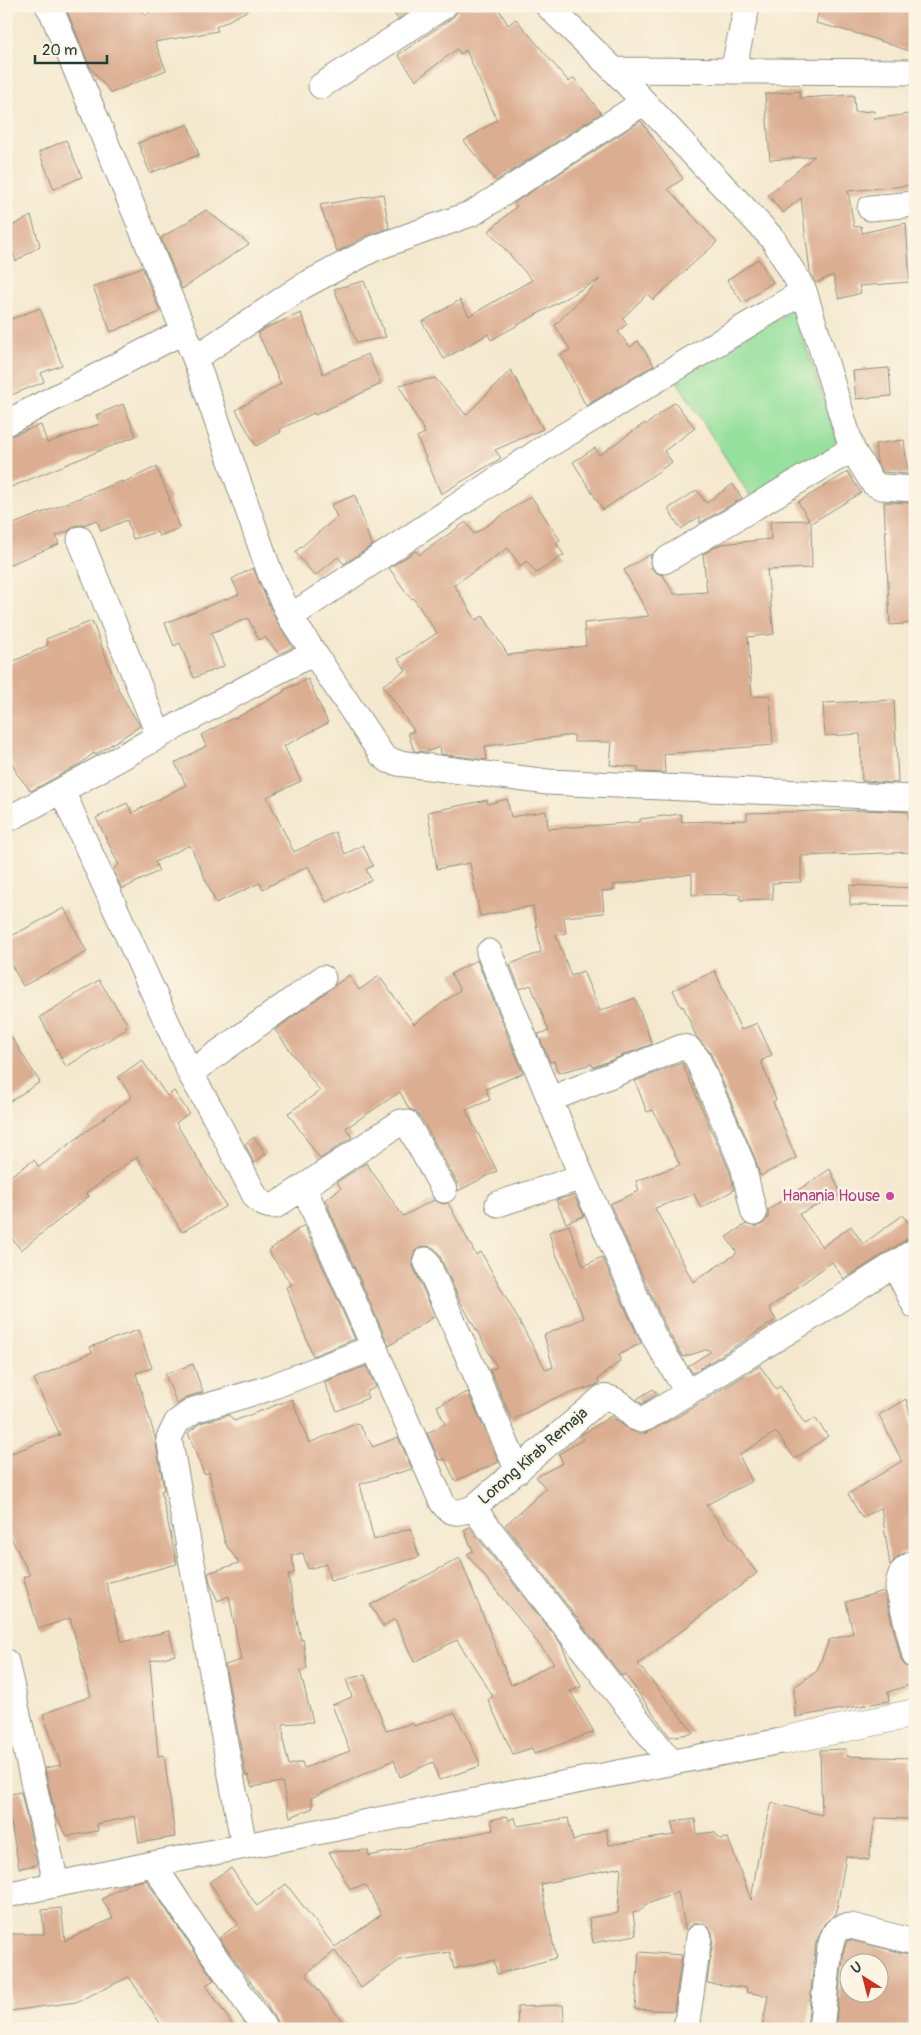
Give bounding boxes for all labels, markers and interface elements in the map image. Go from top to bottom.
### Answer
scale bar [35,32,108,64]
text: 20 m [42,41,77,60]
place label: Hanania House [782,1186,880,1206]
marker: Hanania House [884,1190,896,1202]
street label: Lorong Kirab Remaja [474,1403,592,1509]
north arrow [838,1952,888,2002]
text: U [848,1958,865,1977]

